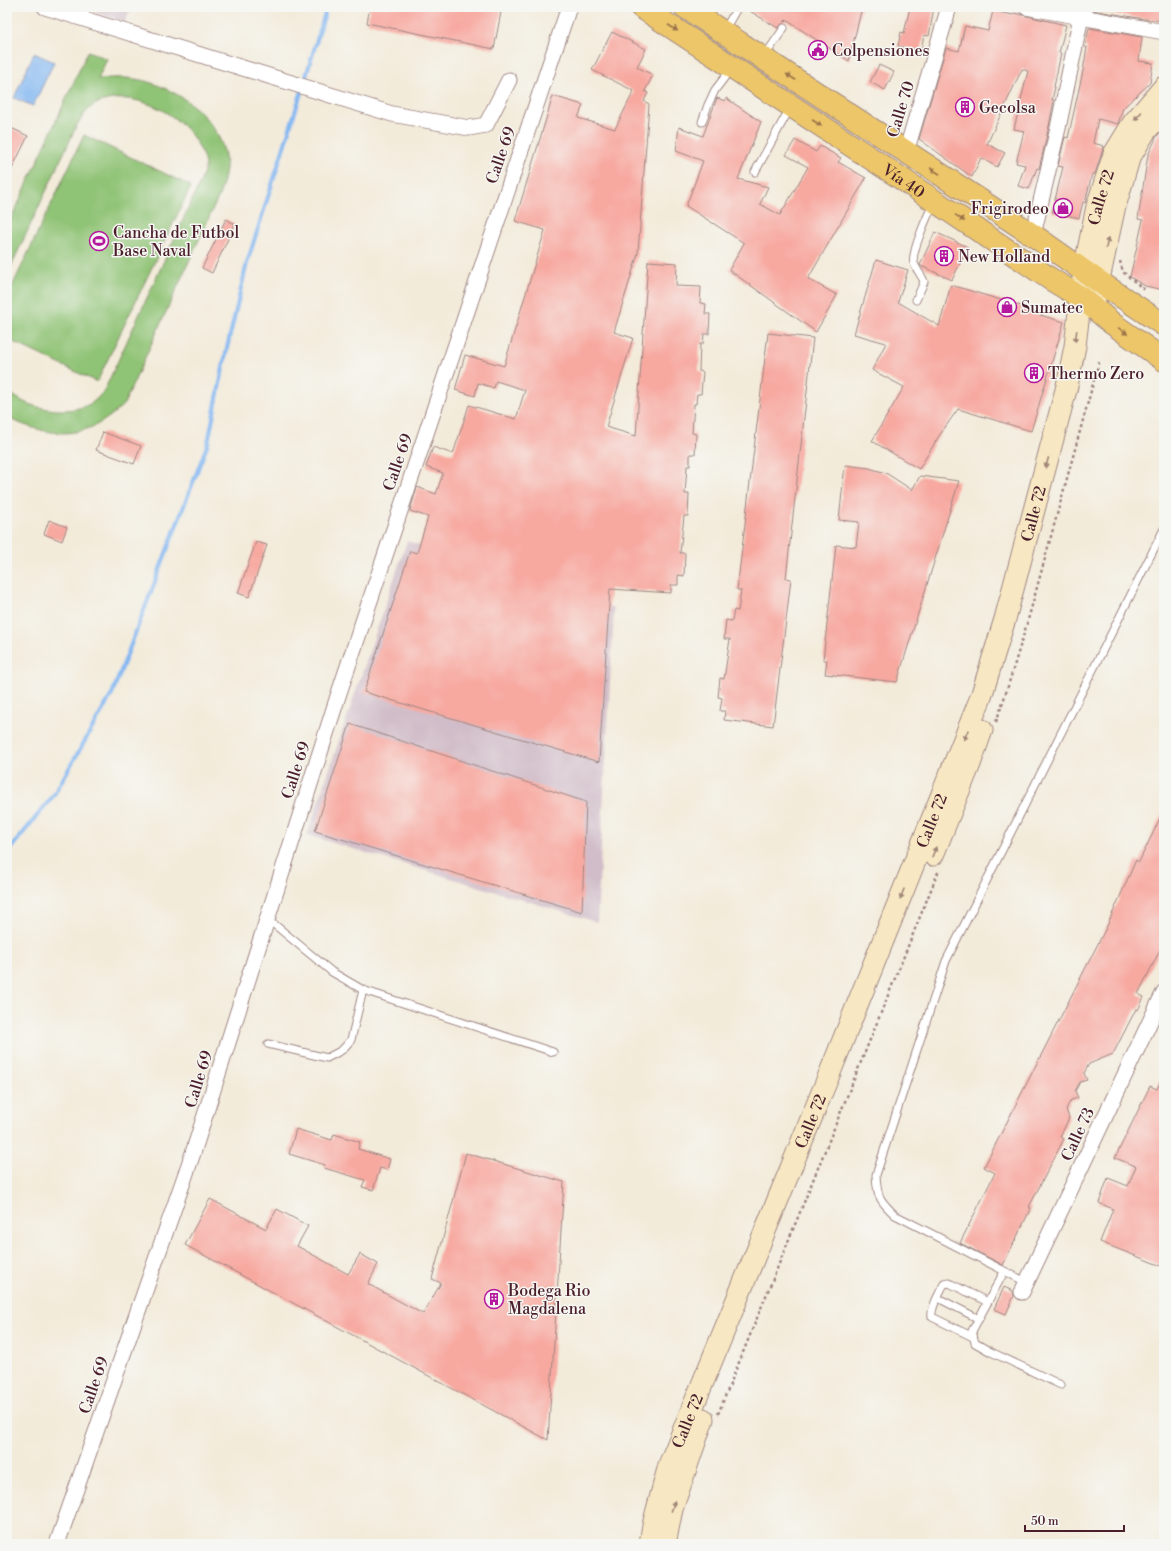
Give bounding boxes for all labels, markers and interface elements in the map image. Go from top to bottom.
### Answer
one-way arrow [667,25,679,32]
public building icon: Colpensiones [807,39,829,61]
place label: Colpensiones [832,41,930,61]
one-way arrow [786,73,796,81]
street label: Calle 70 [883,79,919,140]
building icon: Gecolsa [954,96,976,118]
place label: Gecolsa [979,98,1037,118]
one-way arrow [1134,111,1143,122]
one-way arrow [812,119,822,127]
street label: Calle 69 [482,124,520,187]
street label: Vía 40 [877,159,929,203]
one-way arrow [929,167,941,174]
street label: Calle 72 [1084,167,1119,227]
shop icon: Frigirodeo [1052,197,1074,219]
place label: Frigirodeo [971,199,1049,219]
one-way arrow [955,214,966,222]
place label: Cancha de Futbol Base Naval [112,223,239,261]
sports icon: Cancha de Futbol Base Naval [88,230,110,252]
one-way arrow [1104,237,1110,249]
building icon: New Holland [933,245,955,267]
place label: New Holland [958,247,1050,267]
shop icon: Sumatec [996,296,1018,318]
place label: Sumatec [1021,298,1083,318]
one-way arrow [1118,327,1128,335]
one-way arrow [1073,330,1079,342]
building icon: Thermo Zero [1023,362,1045,384]
place label: Thermo Zero [1048,364,1144,384]
street label: Calle 69 [379,431,417,494]
one-way arrow [1044,457,1050,469]
street label: Calle 72 [1017,484,1051,544]
one-way arrow [963,729,969,740]
street label: Calle 69 [277,739,315,802]
street label: Calle 72 [912,791,952,851]
one-way arrow [932,846,938,858]
one-way arrow [898,889,904,901]
street label: Calle 69 [181,1048,217,1111]
street label: Calle 72 [791,1091,831,1152]
street label: Calle 73 [1057,1104,1099,1164]
place label: Bodega Rio Magdalena [507,1281,590,1319]
building icon: Bodega Rio Magdalena [483,1288,505,1310]
street label: Calle 69 [75,1354,113,1417]
street label: Calle 72 [668,1391,708,1451]
one-way arrow [670,1500,676,1512]
scale bar [1025,1507,1124,1533]
text: 50 m [1031,1514,1059,1529]

